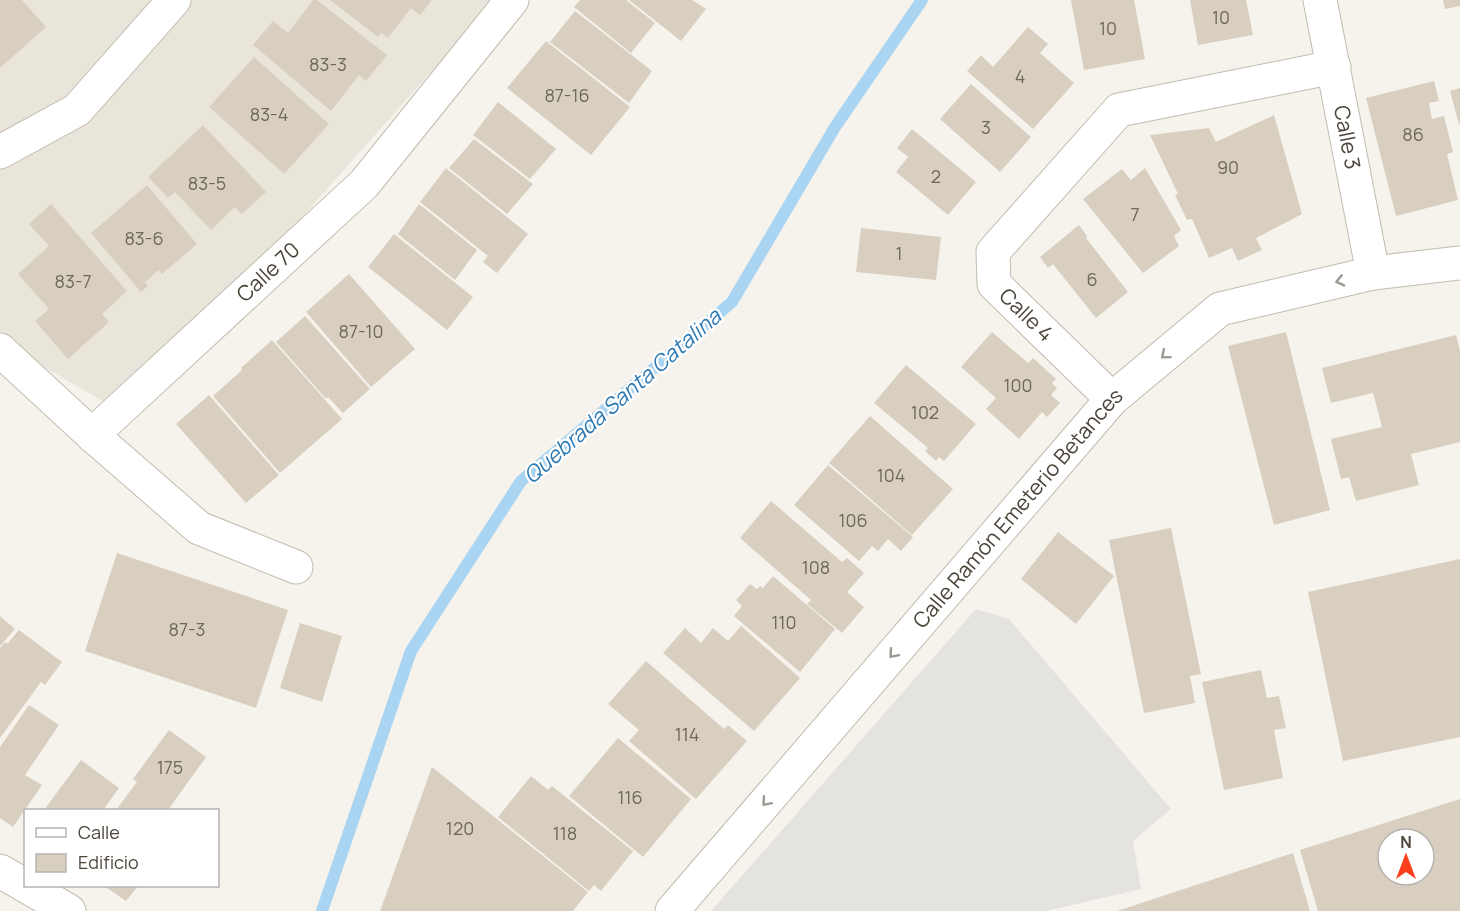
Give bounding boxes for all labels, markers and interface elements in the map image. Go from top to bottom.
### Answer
house number: 10 [1212,5,1230,29]
house number: 10 [1099,16,1117,40]
house number: 83-3 [309,52,347,76]
house number: 4 [1015,64,1025,88]
house number: 87-16 [544,83,590,107]
house number: 83-4 [250,102,288,126]
street label: Calle 3 [1328,103,1368,172]
house number: 3 [981,115,991,139]
house number: 86 [1402,122,1424,146]
house number: 90 [1217,155,1239,179]
house number: 2 [931,164,941,188]
house number: 83-5 [188,171,226,195]
house number: 7 [1130,202,1140,226]
house number: 83-6 [124,226,164,250]
street label: Calle 70 [230,235,305,308]
house number: 1 [895,241,903,265]
house number: 6 [1086,267,1098,291]
house number: 83-7 [55,269,92,293]
one-way arrow [1335,273,1345,286]
street label: Calle 4 [993,282,1060,347]
water label: Quebrada Santa Catalina [517,300,729,490]
house number: 87-10 [338,319,384,343]
one-way arrow [1161,347,1172,358]
house number: 100 [1004,373,1032,397]
street label: Calle Ramón Emeterio Betances [906,381,1128,634]
house number: 102 [911,400,939,424]
house number: 104 [877,463,905,487]
house number: 106 [838,508,868,532]
house number: 108 [802,555,830,579]
house number: 110 [771,610,797,634]
house number: 87-3 [169,617,206,641]
one-way arrow [889,647,900,658]
house number: 114 [675,722,699,746]
house number: 175 [157,755,183,779]
house number: 116 [617,785,643,809]
one-way arrow [762,795,773,806]
legend [24,809,219,887]
house number: 120 [446,816,474,840]
text: Calle [78,820,120,844]
house number: 118 [553,821,577,845]
north arrow [1376,827,1436,887]
text: N [1400,831,1412,853]
text: Edificio [78,850,139,874]

